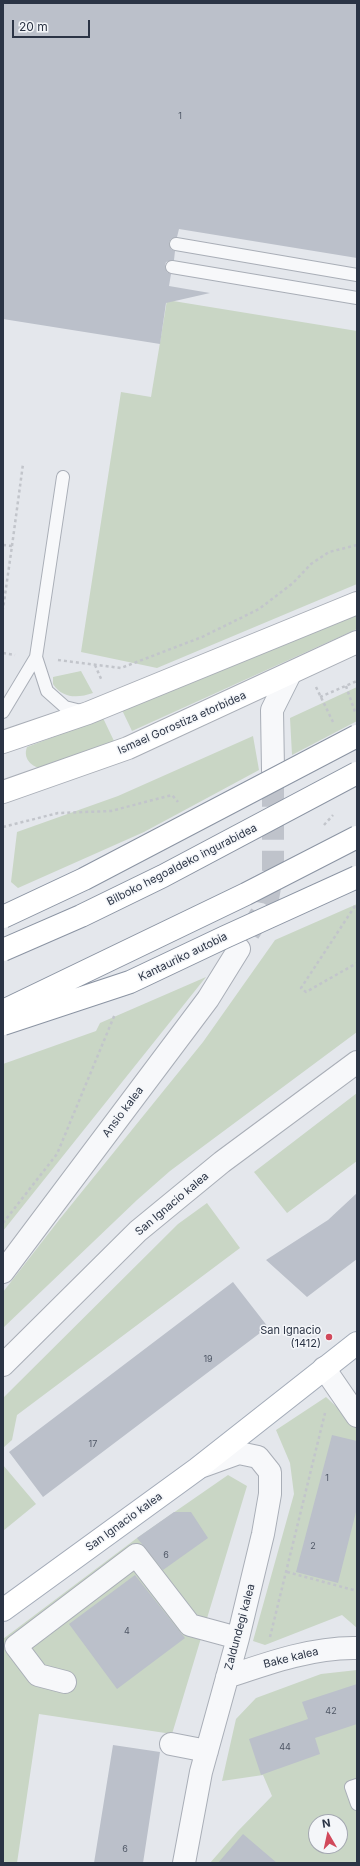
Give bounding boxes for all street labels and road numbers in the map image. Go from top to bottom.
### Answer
street label: Ismael Gorostiza etorbidea [116,689,248,757]
street label: Bilboko hegoaldeko ingurabidea [105,821,259,909]
street label: Kantauriko autobia [136,930,230,984]
street label: Ansio kalea [100,1084,146,1140]
street label: San Ignacio kalea [133,1170,211,1238]
street label: San Ignacio kalea [83,1490,165,1554]
street label: Zaldundegi kalea [222,1582,258,1672]
street label: Bake kalea [262,1645,320,1671]

